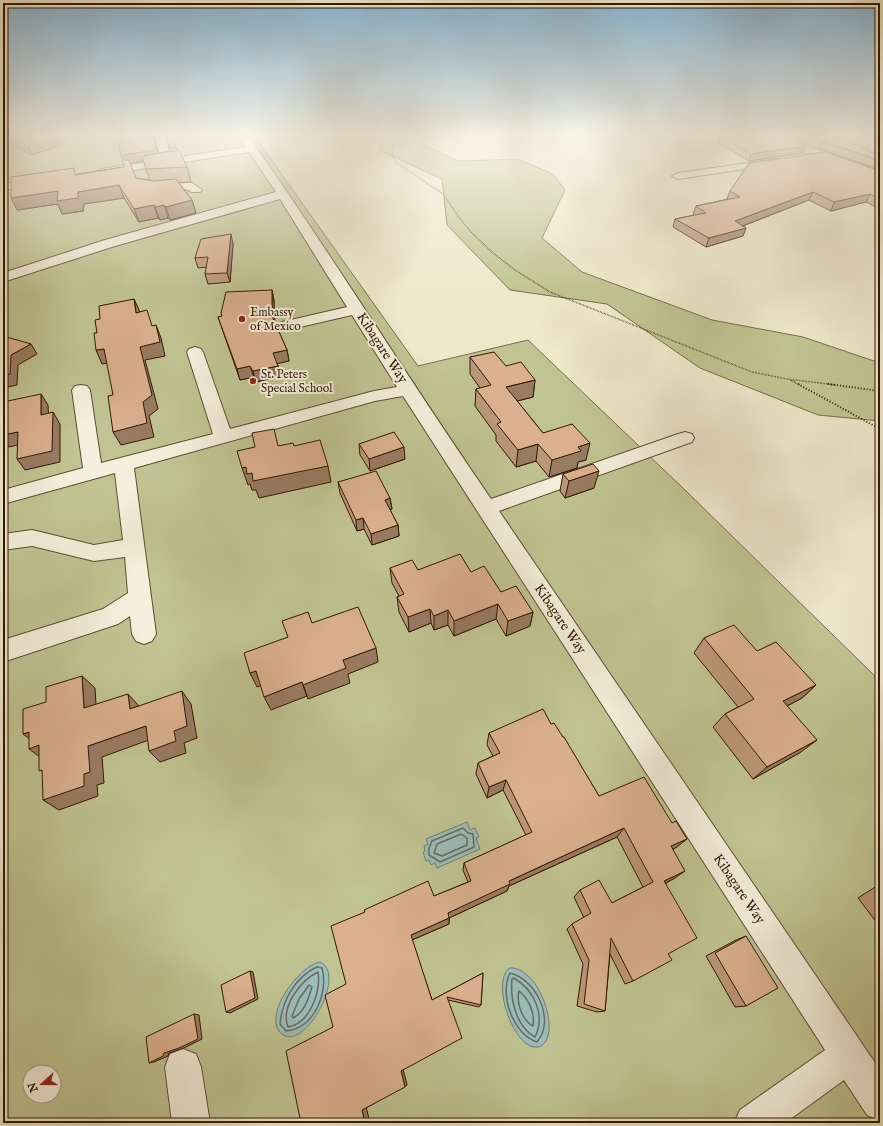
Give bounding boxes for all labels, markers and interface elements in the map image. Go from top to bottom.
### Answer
place label: Embassy of Mexico [250,305,301,334]
street label: Kibagare Way [352,309,412,387]
marker: Embassy of Mexico [237,314,247,324]
place label: St. Peters Special School [261,367,333,397]
marker: St. Peters Special School [248,376,258,386]
street label: Kibagare Way [530,580,590,658]
street label: Kibagare Way [709,850,769,928]
north arrow [22,1064,62,1104]
text: N [25,1080,42,1095]

